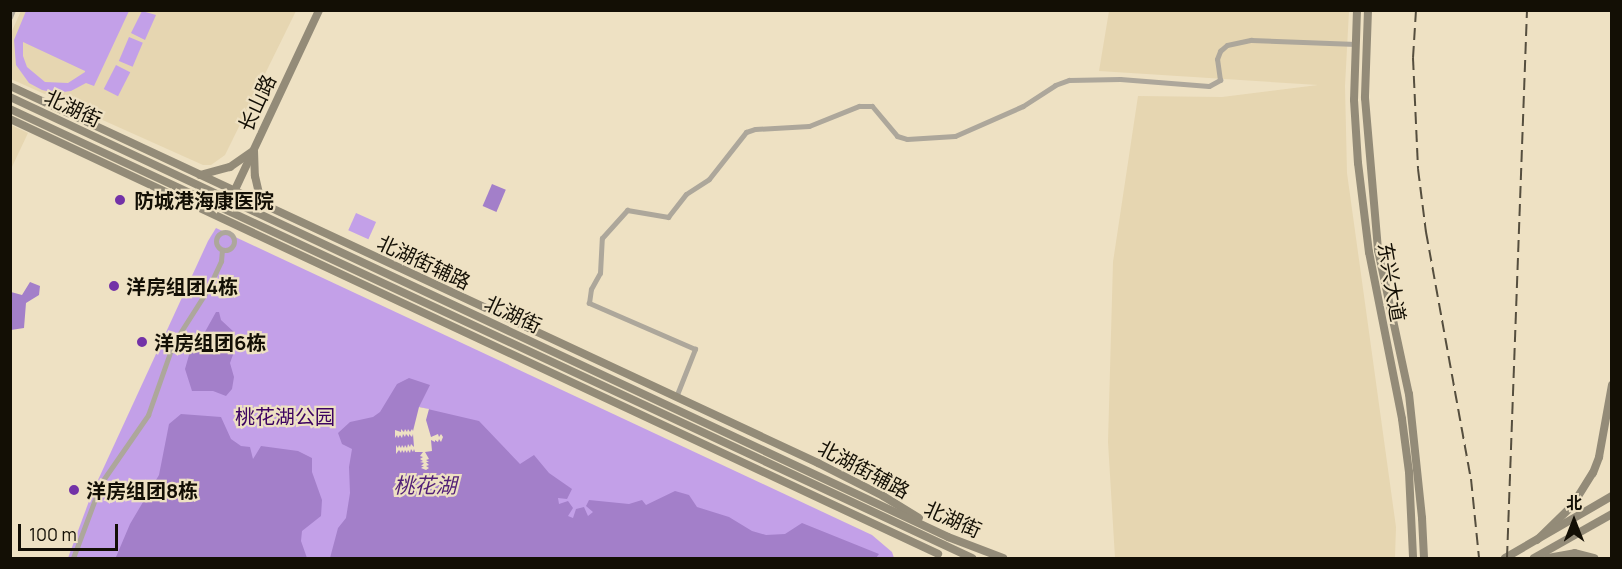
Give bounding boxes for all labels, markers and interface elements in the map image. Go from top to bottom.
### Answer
street label: 长山路 [233,71,281,135]
street label: 北湖街 [41,84,105,132]
place label: 防城港海康医院 [134,188,274,212]
marker: 防城港海康医院 [111,191,129,209]
street label: 北湖街辅路 [374,230,474,294]
street label: 东兴大道 [1373,241,1411,323]
place label: 洋房组团4栋 [126,274,238,298]
marker: 洋房组团4栋 [107,279,121,293]
street label: 北湖街 [481,290,545,338]
place label: 洋房组团6栋 [154,330,266,354]
marker: 洋房组团6栋 [135,335,149,349]
park label: 桃花湖公园 [235,404,335,428]
street label: 北湖街辅路 [814,435,914,503]
water label: 桃花湖 [394,472,456,498]
place label: 洋房组团8栋 [86,478,198,502]
marker: 洋房组团8栋 [67,483,81,497]
north arrow [1544,491,1604,551]
text: 北 [1566,492,1582,514]
street label: 北湖街 [921,496,985,542]
scale bar [21,512,122,550]
text: 100 m [29,522,77,546]

